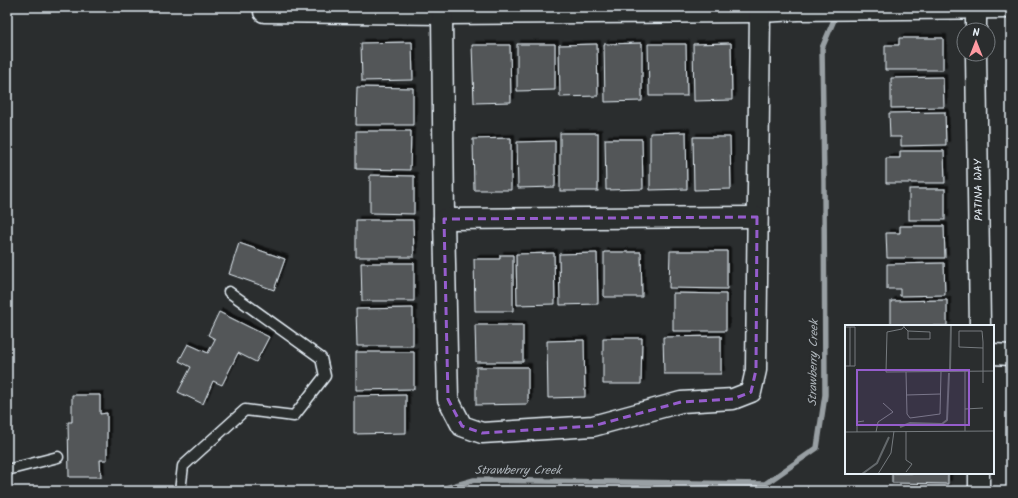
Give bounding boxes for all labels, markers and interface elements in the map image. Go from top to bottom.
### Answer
north arrow [956,22,996,62]
text: N [973,24,980,42]
street label: PATINA WAY [969,158,989,221]
water label: Strawberry Creek [803,317,824,406]
inset map [845,325,994,474]
water label: Strawberry Creek [475,461,564,480]

